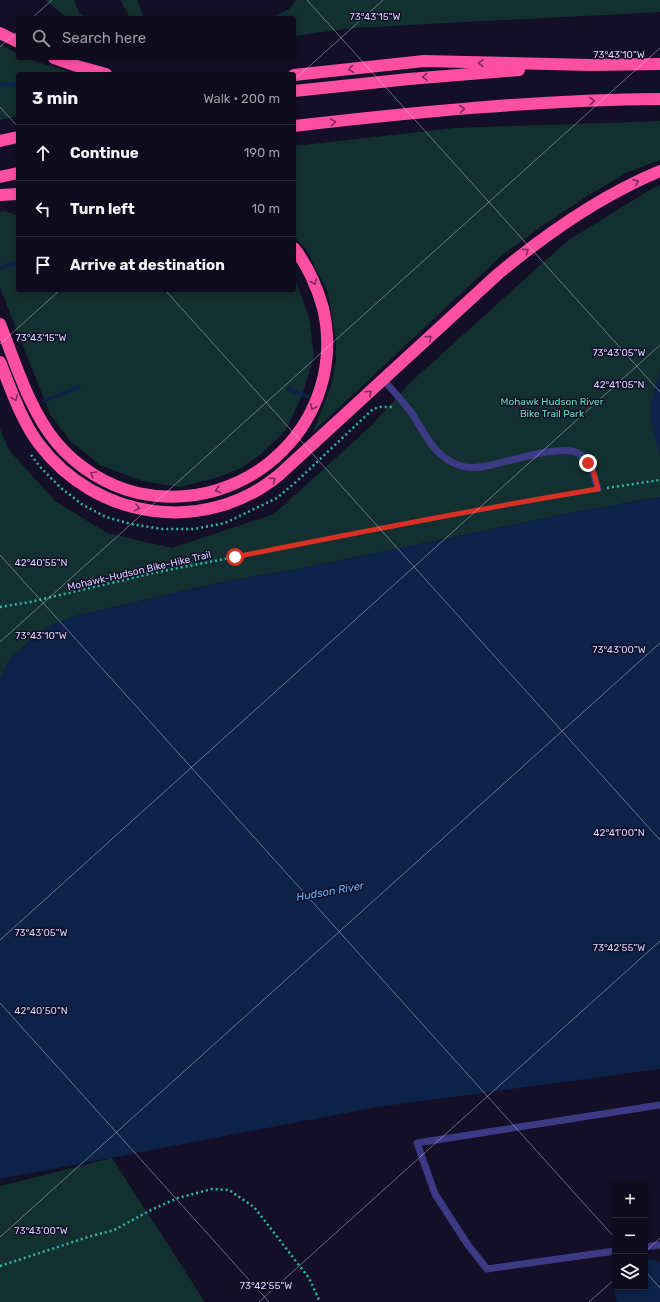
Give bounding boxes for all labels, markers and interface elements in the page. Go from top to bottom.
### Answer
text: 73°43'15"W [350,11,400,23]
search box [16,16,296,60]
icon: search [30,27,52,49]
text: Search here [62,29,146,47]
text: 73°43'10"W [593,49,645,61]
one-way arrow [478,58,484,67]
one-way arrow [348,65,354,74]
one-way arrow [422,73,428,82]
text: 3 min [32,88,78,108]
text: Walk · 200 m [203,91,280,106]
one-way arrow [589,97,595,105]
one-way arrow [459,105,465,114]
one-way arrow [330,117,336,126]
icon: ahead [32,142,54,164]
text: Continue [70,144,139,162]
text: 190 m [244,145,280,160]
one-way arrow [631,179,639,187]
icon: left [32,198,54,220]
text: Turn left [70,200,135,218]
text: 10 m [251,201,280,216]
one-way arrow [521,249,528,256]
icon: arrive [32,254,54,276]
text: Arrive at destination [70,256,225,274]
one-way arrow [309,278,317,285]
text: 73°43'15"W [16,332,66,344]
one-way arrow [424,335,432,342]
text: 73°43'05"W [592,347,646,359]
text: 42°41'05"N [594,379,645,391]
one-way arrow [364,390,372,397]
one-way arrow [10,394,18,401]
park label: Mohawk Hudson River Bike Trail Park [501,396,604,420]
one-way arrow [310,403,318,411]
route end [579,454,597,472]
one-way arrow [90,471,97,478]
one-way arrow [269,477,276,485]
one-way arrow [215,485,222,494]
one-way arrow [133,504,140,512]
route start [226,548,244,566]
street label: Mohawk-Hudson Bike-Hike Trail [66,549,212,593]
text: 42°40'55"N [15,557,67,569]
text: 73°43'10"W [15,630,67,642]
text: 73°43'00"W [592,644,646,656]
text: 42°41'00"N [593,827,645,839]
water label: Hudson River [295,879,366,904]
text: 73°43'05"W [14,927,68,939]
text: 73°42'55"W [593,942,645,954]
text: 42°40'50"N [14,1005,68,1017]
map controls [612,1182,648,1290]
button: + [612,1182,648,1218]
button: − [612,1218,648,1254]
text: 73°43'00"W [14,1225,68,1237]
button: layers [612,1254,648,1290]
text: 73°42'55"W [240,1280,292,1292]

